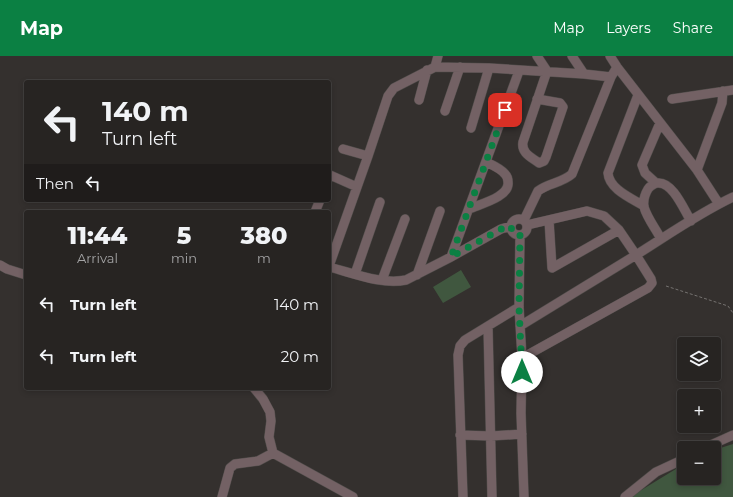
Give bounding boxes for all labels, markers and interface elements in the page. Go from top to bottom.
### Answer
text: Map [20,17,63,40]
text: Map [553,19,584,37]
text: Layers [606,19,651,37]
text: Share [673,19,713,37]
pin [488,93,522,127]
text: 140 m [102,94,189,128]
icon: left [36,96,88,148]
icon: arrive [494,99,516,121]
text: Turn left [102,128,177,150]
icon: left [82,172,104,194]
text: Then [36,174,74,193]
text: 11:44 [68,221,127,250]
text: 5 [177,221,191,250]
text: 380 [240,221,287,250]
text: Arrival [77,250,118,266]
text: min [171,250,197,266]
text: m [257,250,271,266]
icon: left [36,293,58,315]
text: Turn left [70,295,137,314]
text: 140 m [274,295,319,314]
map controls [677,337,721,485]
button: layers [677,337,721,381]
icon: left [36,345,58,367]
text: Turn left [70,347,137,366]
text: 20 m [281,347,319,366]
position arrow [501,351,543,393]
button: + [677,389,721,433]
button: − [677,441,721,485]

